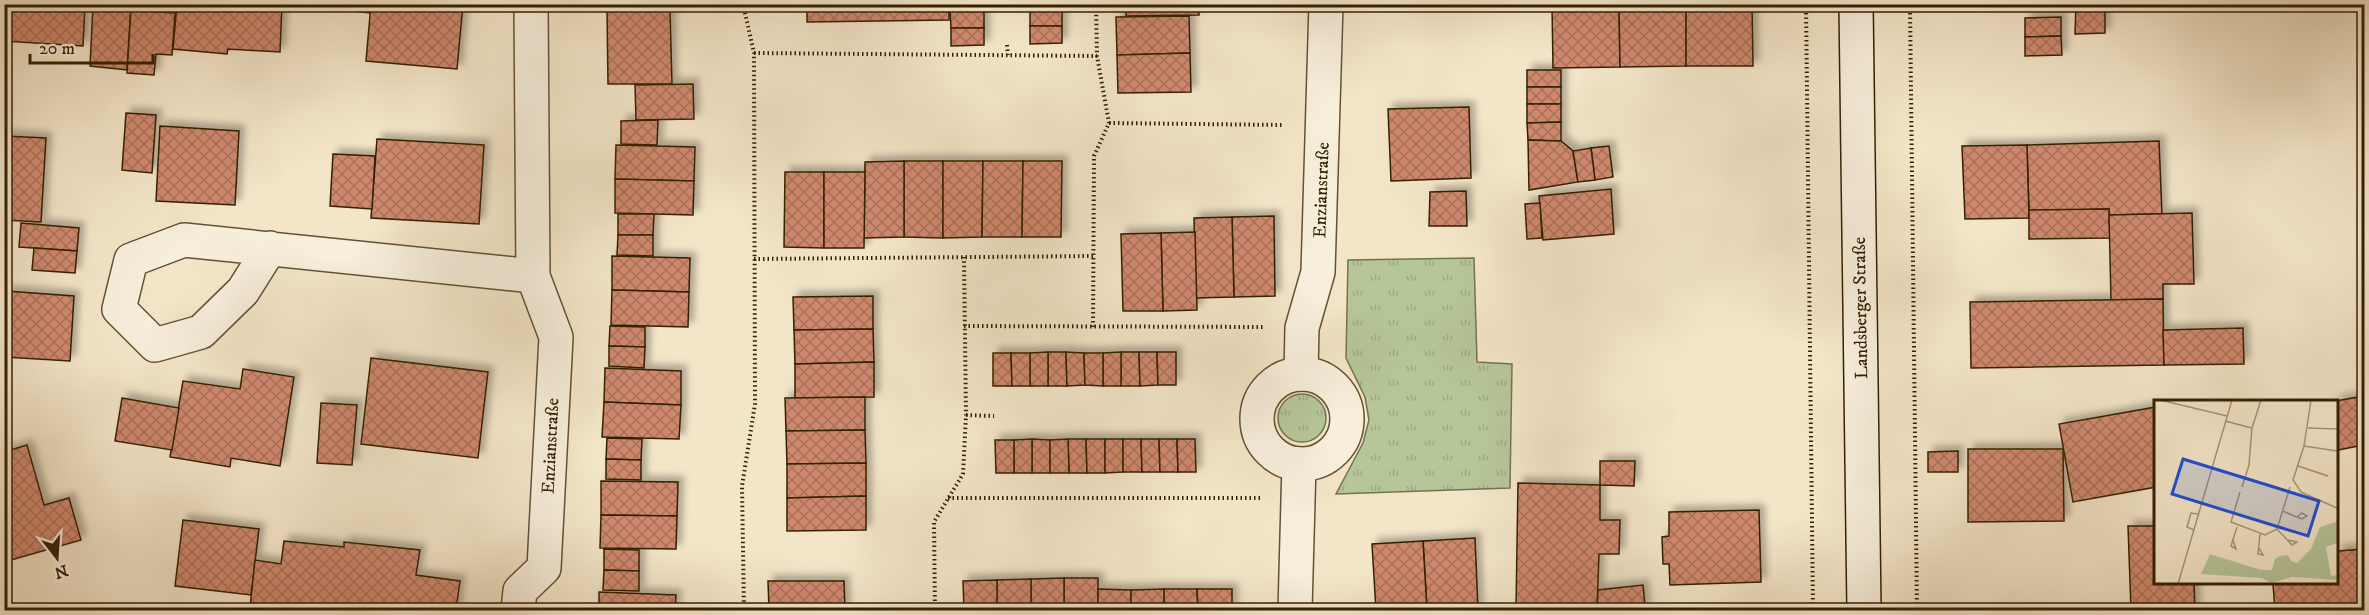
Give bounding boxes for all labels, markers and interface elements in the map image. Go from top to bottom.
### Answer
scale bar [30,27,153,65]
text: 20 m [39,38,75,60]
street label: Enzianstraße [1309,142,1335,238]
street label: Landsberger Straße [1849,237,1873,379]
street label: Enzianstraße [537,397,564,495]
inset map [2154,400,2339,585]
north arrow [27,528,87,588]
text: N [52,560,70,583]

